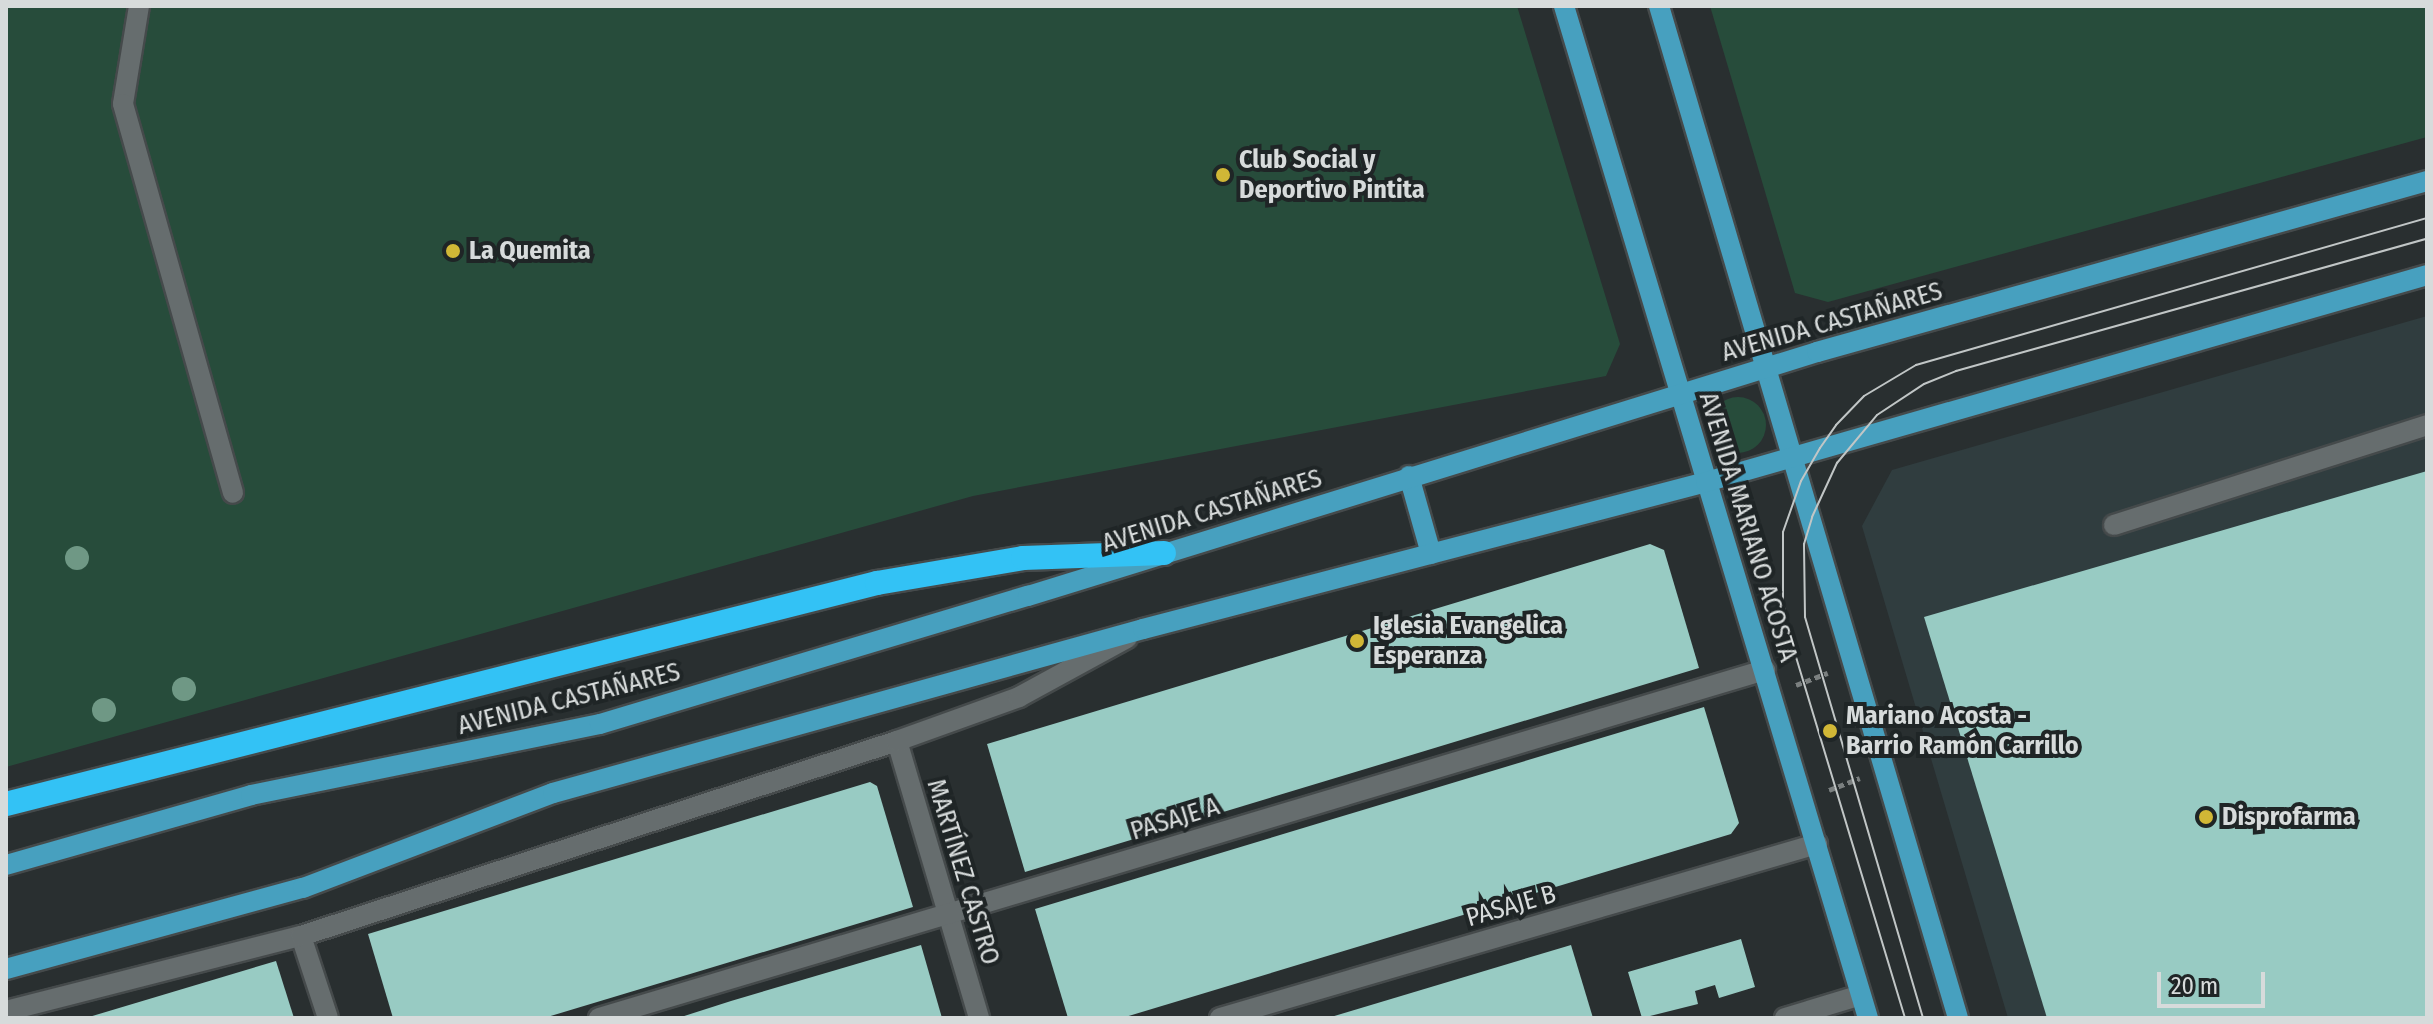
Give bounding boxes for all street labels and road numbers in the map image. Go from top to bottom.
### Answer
street label: AVENIDA CASTAÑARES [1718,276,1946,368]
street label: AVENIDA MARIANO ACOSTA [1692,388,1804,666]
street label: AVENIDA CASTAÑARES [1098,463,1326,559]
street label: AVENIDA CASTAÑARES [455,656,683,742]
street label: MARTÍNEZ CASTRO [920,775,1006,969]
street label: PASAJE A [1127,791,1223,847]
street label: PASAJE B [1463,878,1559,934]

